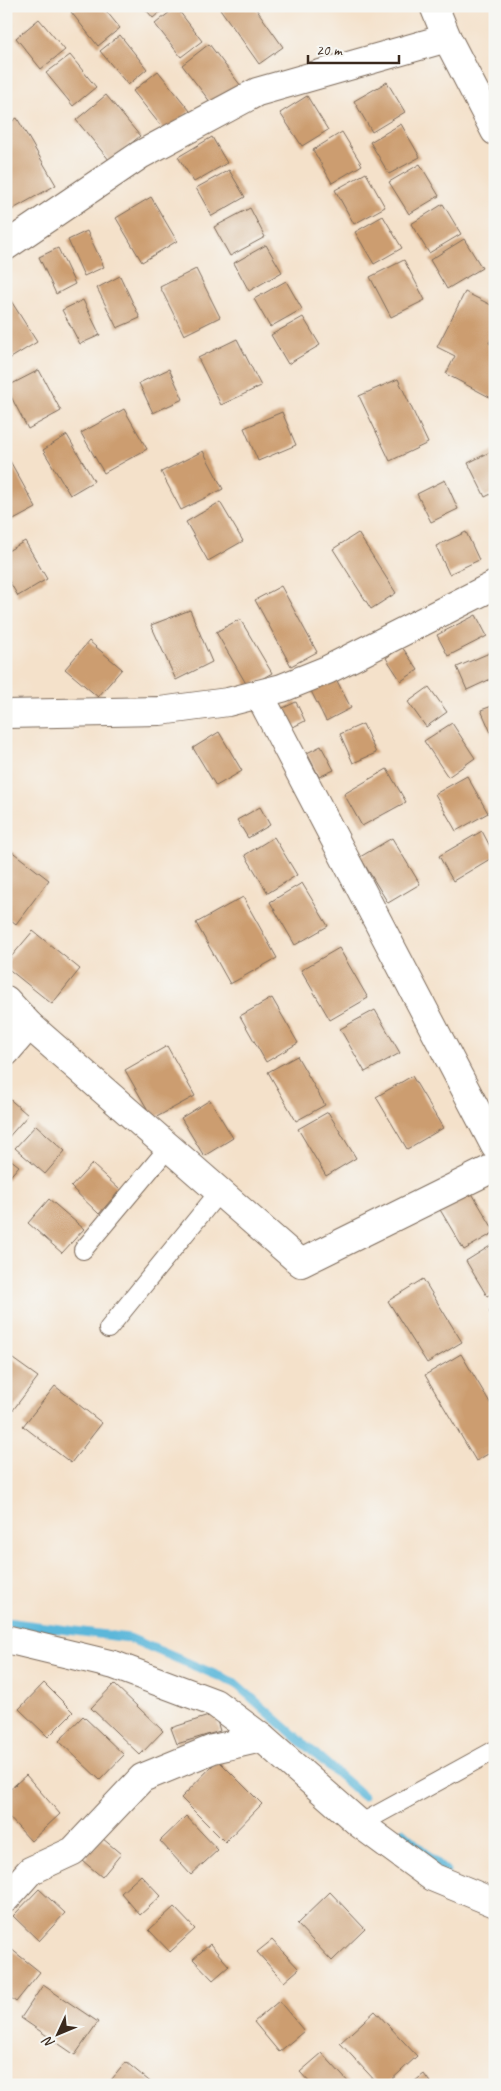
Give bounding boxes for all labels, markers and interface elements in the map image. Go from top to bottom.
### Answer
scale bar [308,32,400,64]
text: 20 m [316,41,343,60]
north arrow [32,2008,82,2058]
text: N [38,2032,58,2052]

